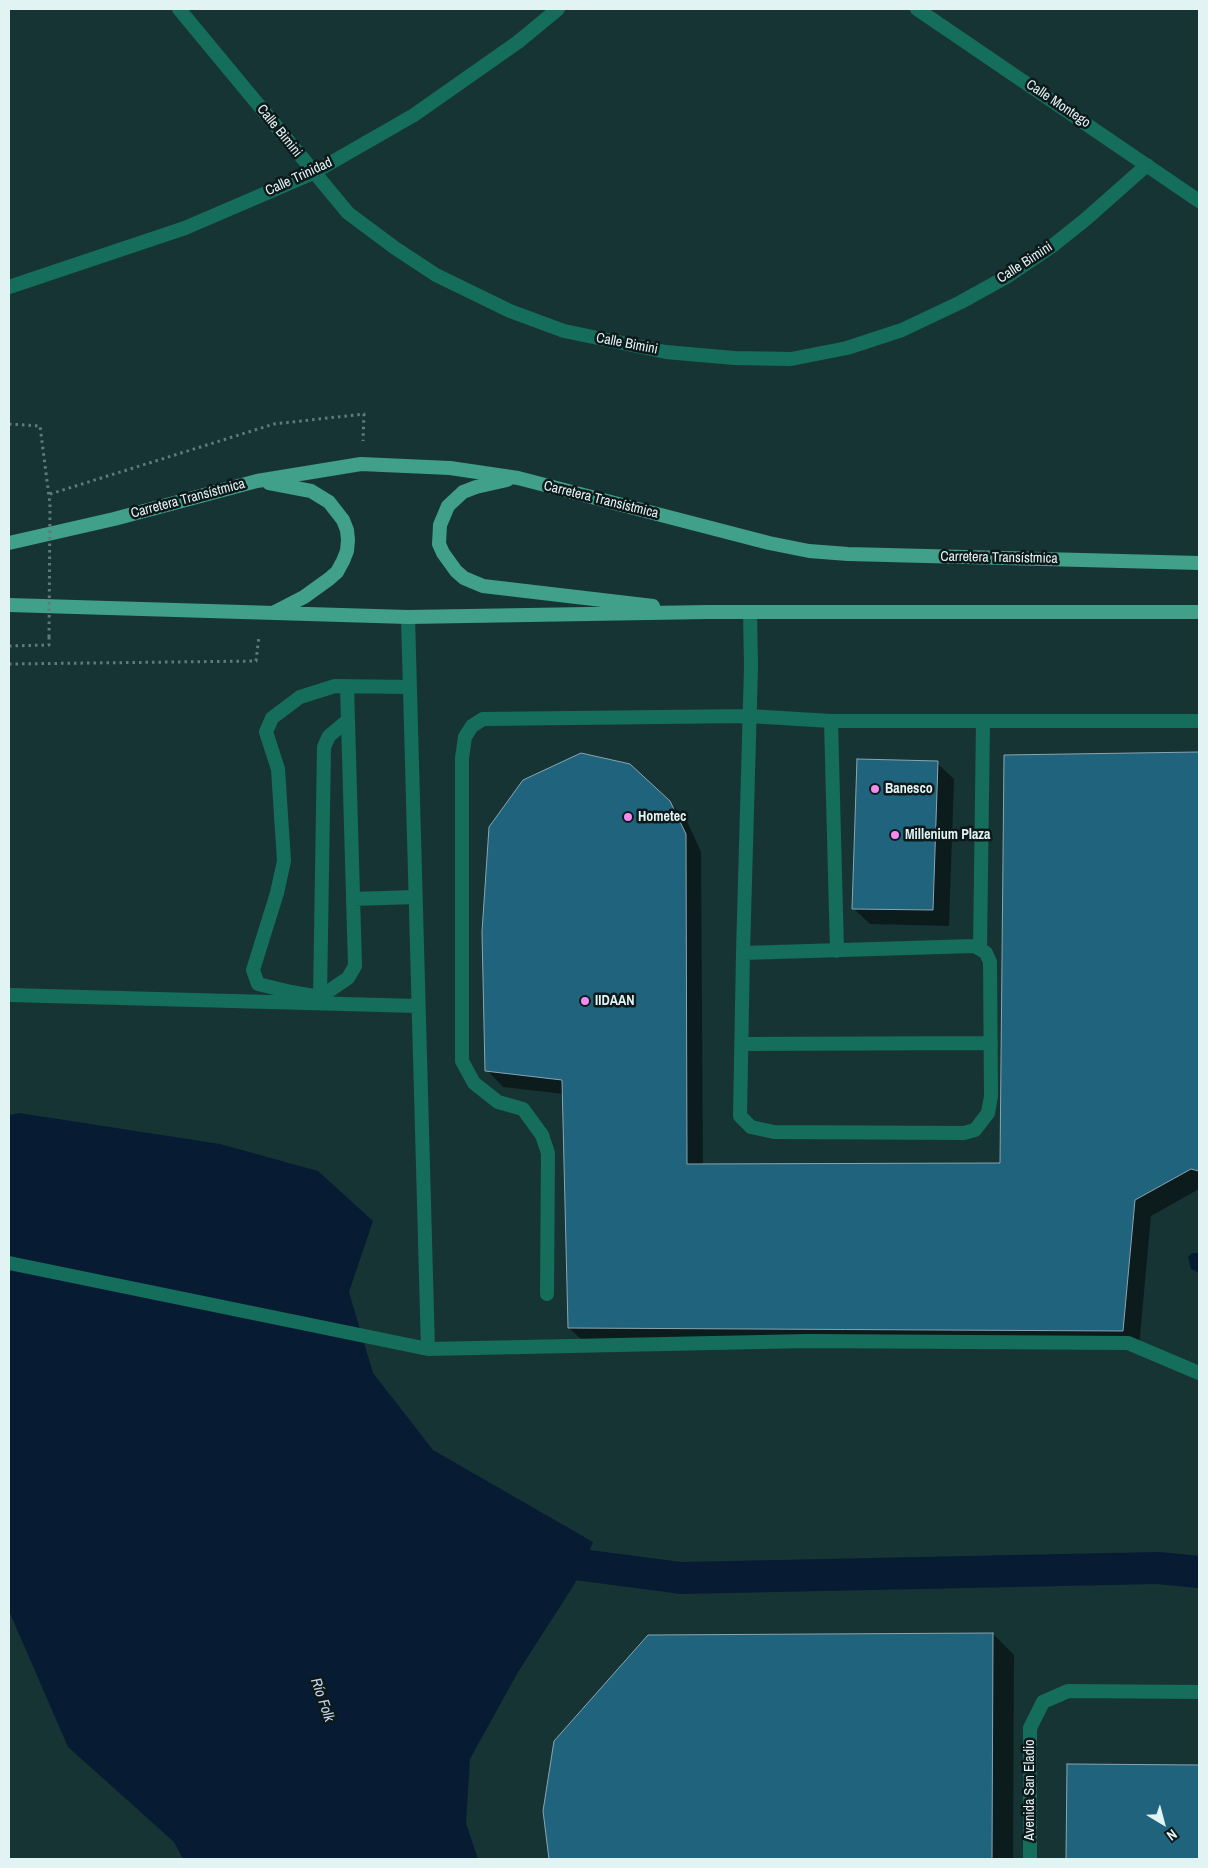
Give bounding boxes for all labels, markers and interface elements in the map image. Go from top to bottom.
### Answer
street label: Calle Montego [1023,76,1093,132]
street label: Calle Bimini [253,101,305,161]
street label: Calle Trinidad [263,154,335,200]
street label: Calle Bimini [994,239,1056,287]
street label: Calle Bimini [595,330,659,358]
street label: Carretera Transístmica [129,476,247,522]
street label: Carretera Transístmica [542,478,660,522]
street label: Carretera Transístmica [940,549,1058,567]
place label: Banesco [885,781,933,797]
marker: Banesco [869,783,881,795]
place label: Hometec [638,809,686,825]
marker: Hometec [622,811,634,823]
place label: Millenium Plaza [905,827,990,843]
marker: Millenium Plaza [889,829,901,841]
place label: IIDAAN [595,993,635,1009]
marker: IIDAAN [579,995,591,1007]
water label: Río Folk [306,1676,338,1724]
street label: Avenida San Eladio [1022,1739,1038,1841]
north arrow [1138,1798,1188,1848]
text: N [1163,1825,1181,1845]

